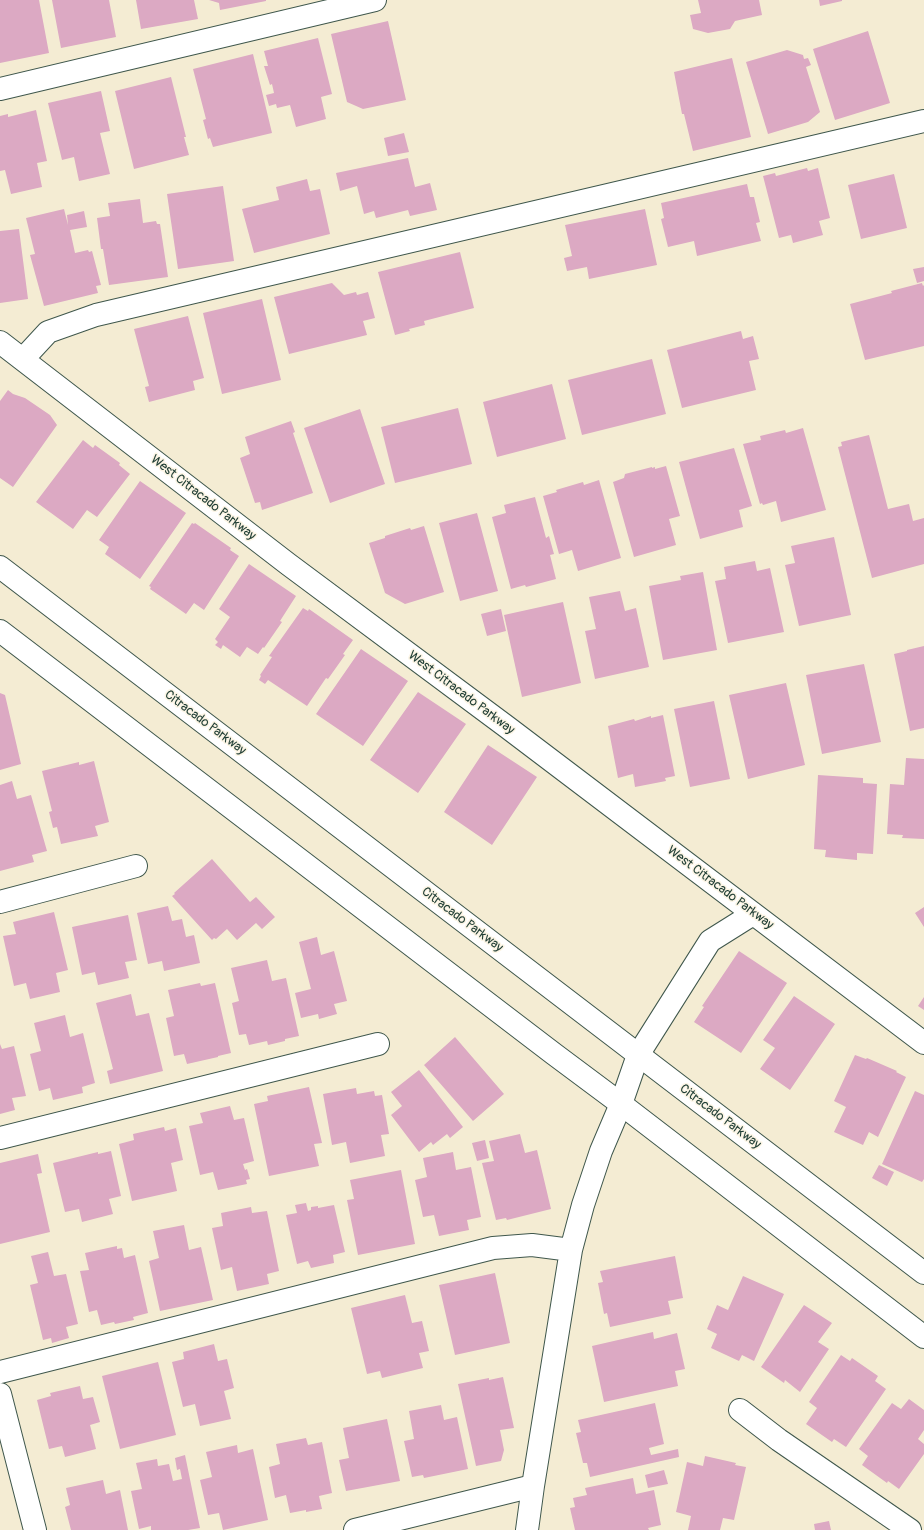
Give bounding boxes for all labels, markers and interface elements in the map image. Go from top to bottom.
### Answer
street label: West Citracado Parkway [147,452,259,544]
street label: West Citracado Parkway [405,648,517,738]
street label: Citracado Parkway [161,687,249,759]
street label: West Citracado Parkway [664,843,776,933]
street label: Citracado Parkway [418,884,506,956]
street label: Citracado Parkway [676,1081,764,1153]

